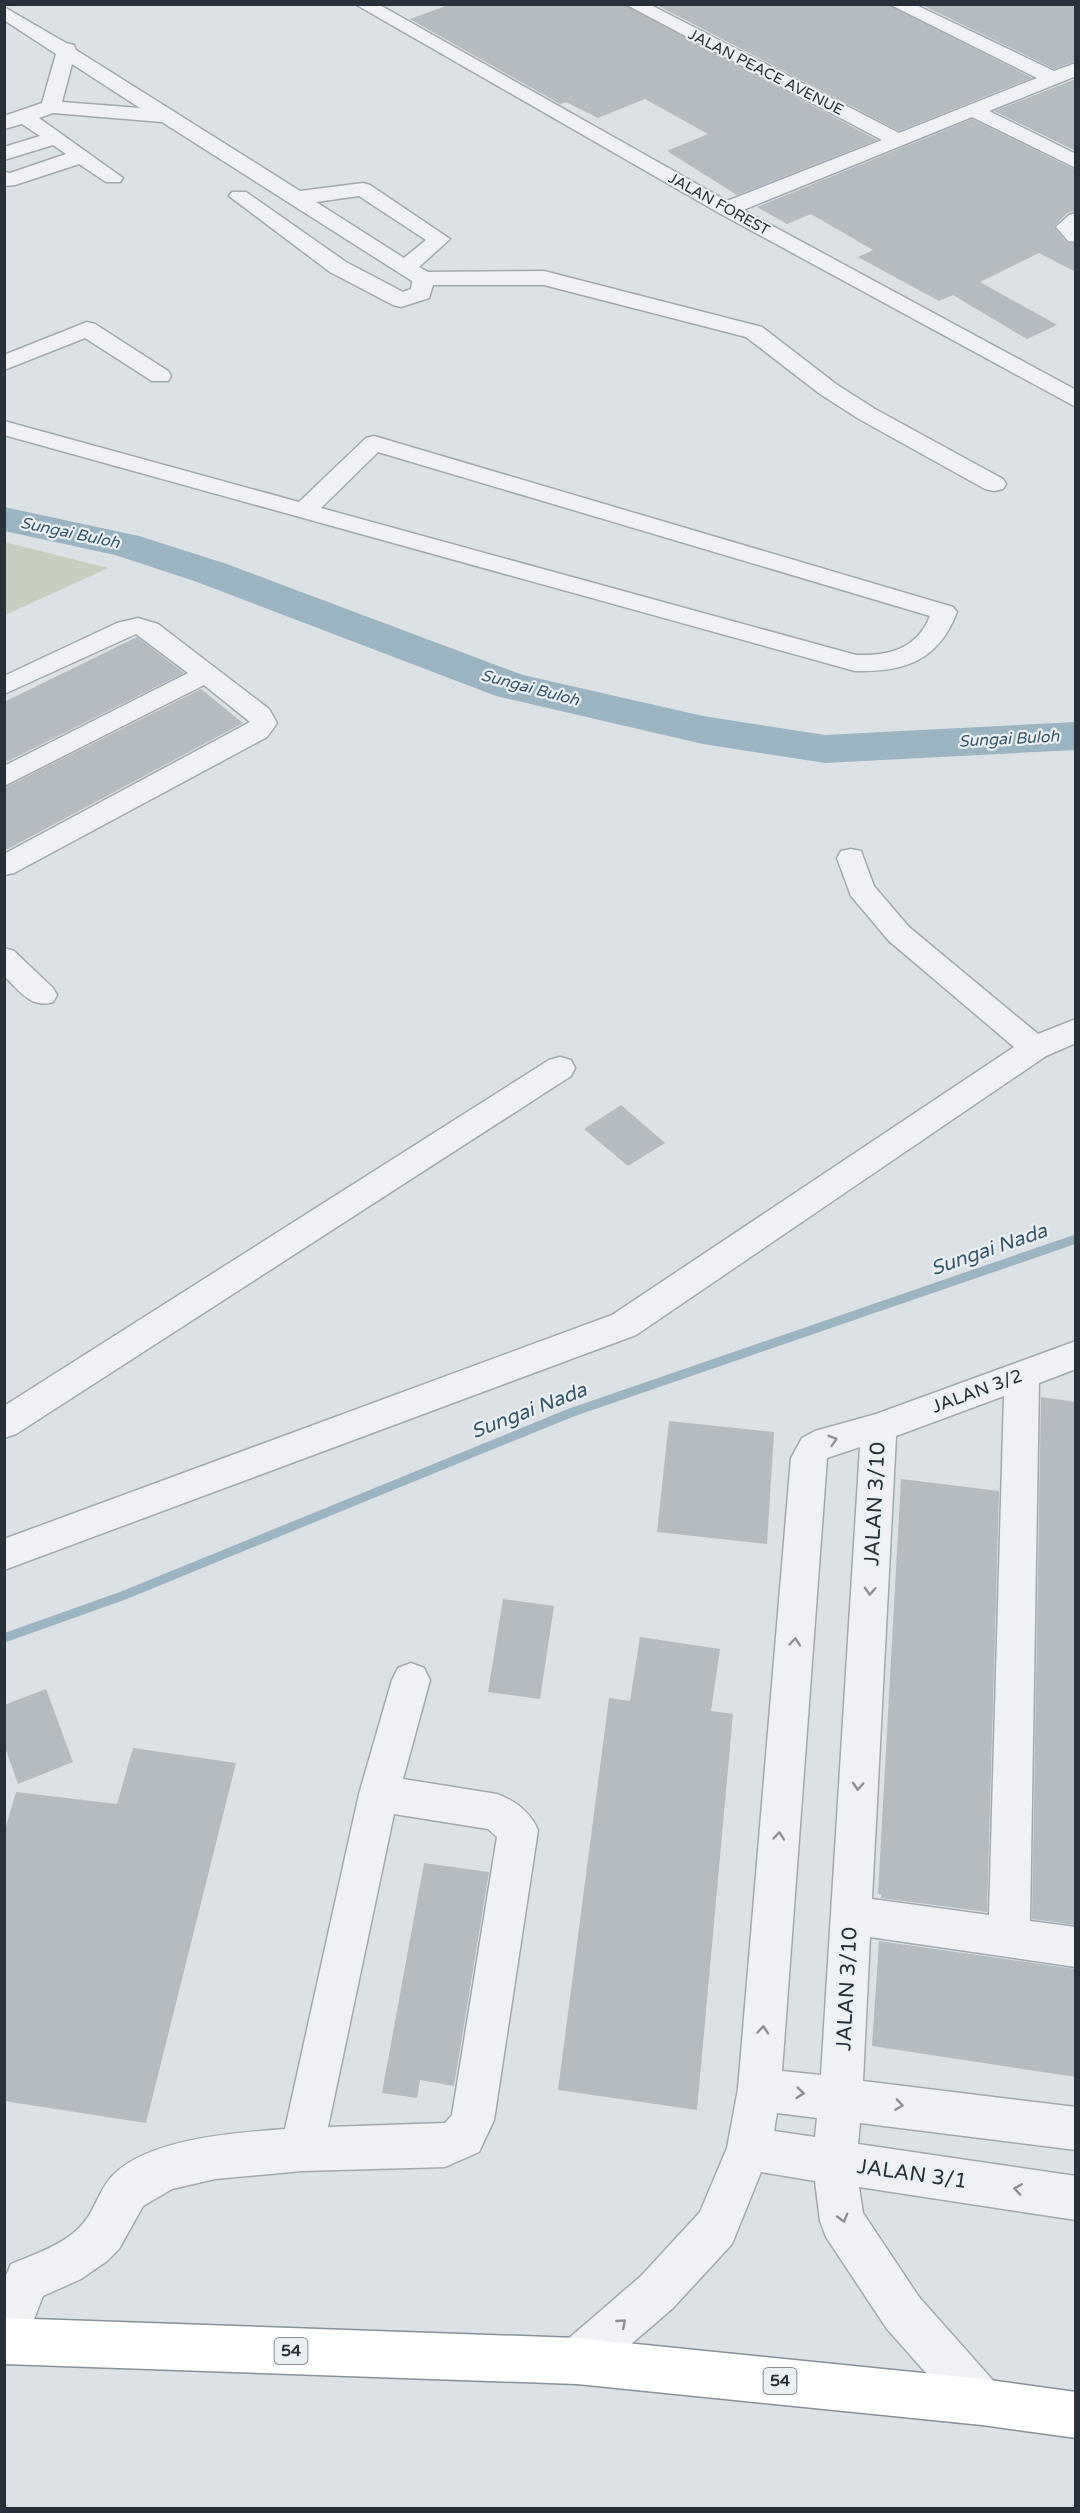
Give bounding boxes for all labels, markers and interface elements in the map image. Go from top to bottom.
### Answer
street label: JALAN PEACE AVENUE [685,25,847,119]
street label: JALAN FOREST [665,169,773,239]
water label: Sungai Buloh [19,513,123,554]
water label: Sungai Buloh [479,665,582,711]
water label: Sungai Buloh [958,726,1061,752]
water label: Sungai Nada [928,1219,1051,1281]
street label: JALAN 3/2 [929,1364,1025,1418]
water label: Sungai Nada [468,1378,591,1444]
one-way arrow [827,1435,838,1447]
street label: JALAN 3/10 [859,1441,891,1567]
one-way arrow [863,1587,876,1596]
one-way arrow [788,1637,801,1646]
one-way arrow [852,1781,865,1790]
one-way arrow [772,1831,785,1841]
street label: JALAN 3/10 [831,1926,863,2052]
one-way arrow [757,2026,770,2035]
one-way arrow [795,2086,804,2099]
one-way arrow [895,2099,904,2111]
street label: JALAN 3/1 [855,2154,969,2194]
one-way arrow [1013,2184,1022,2196]
one-way arrow [836,2212,848,2222]
one-way arrow [615,2319,626,2330]
road number: 54 [274,2338,308,2364]
road number: 54 [764,2368,796,2394]

